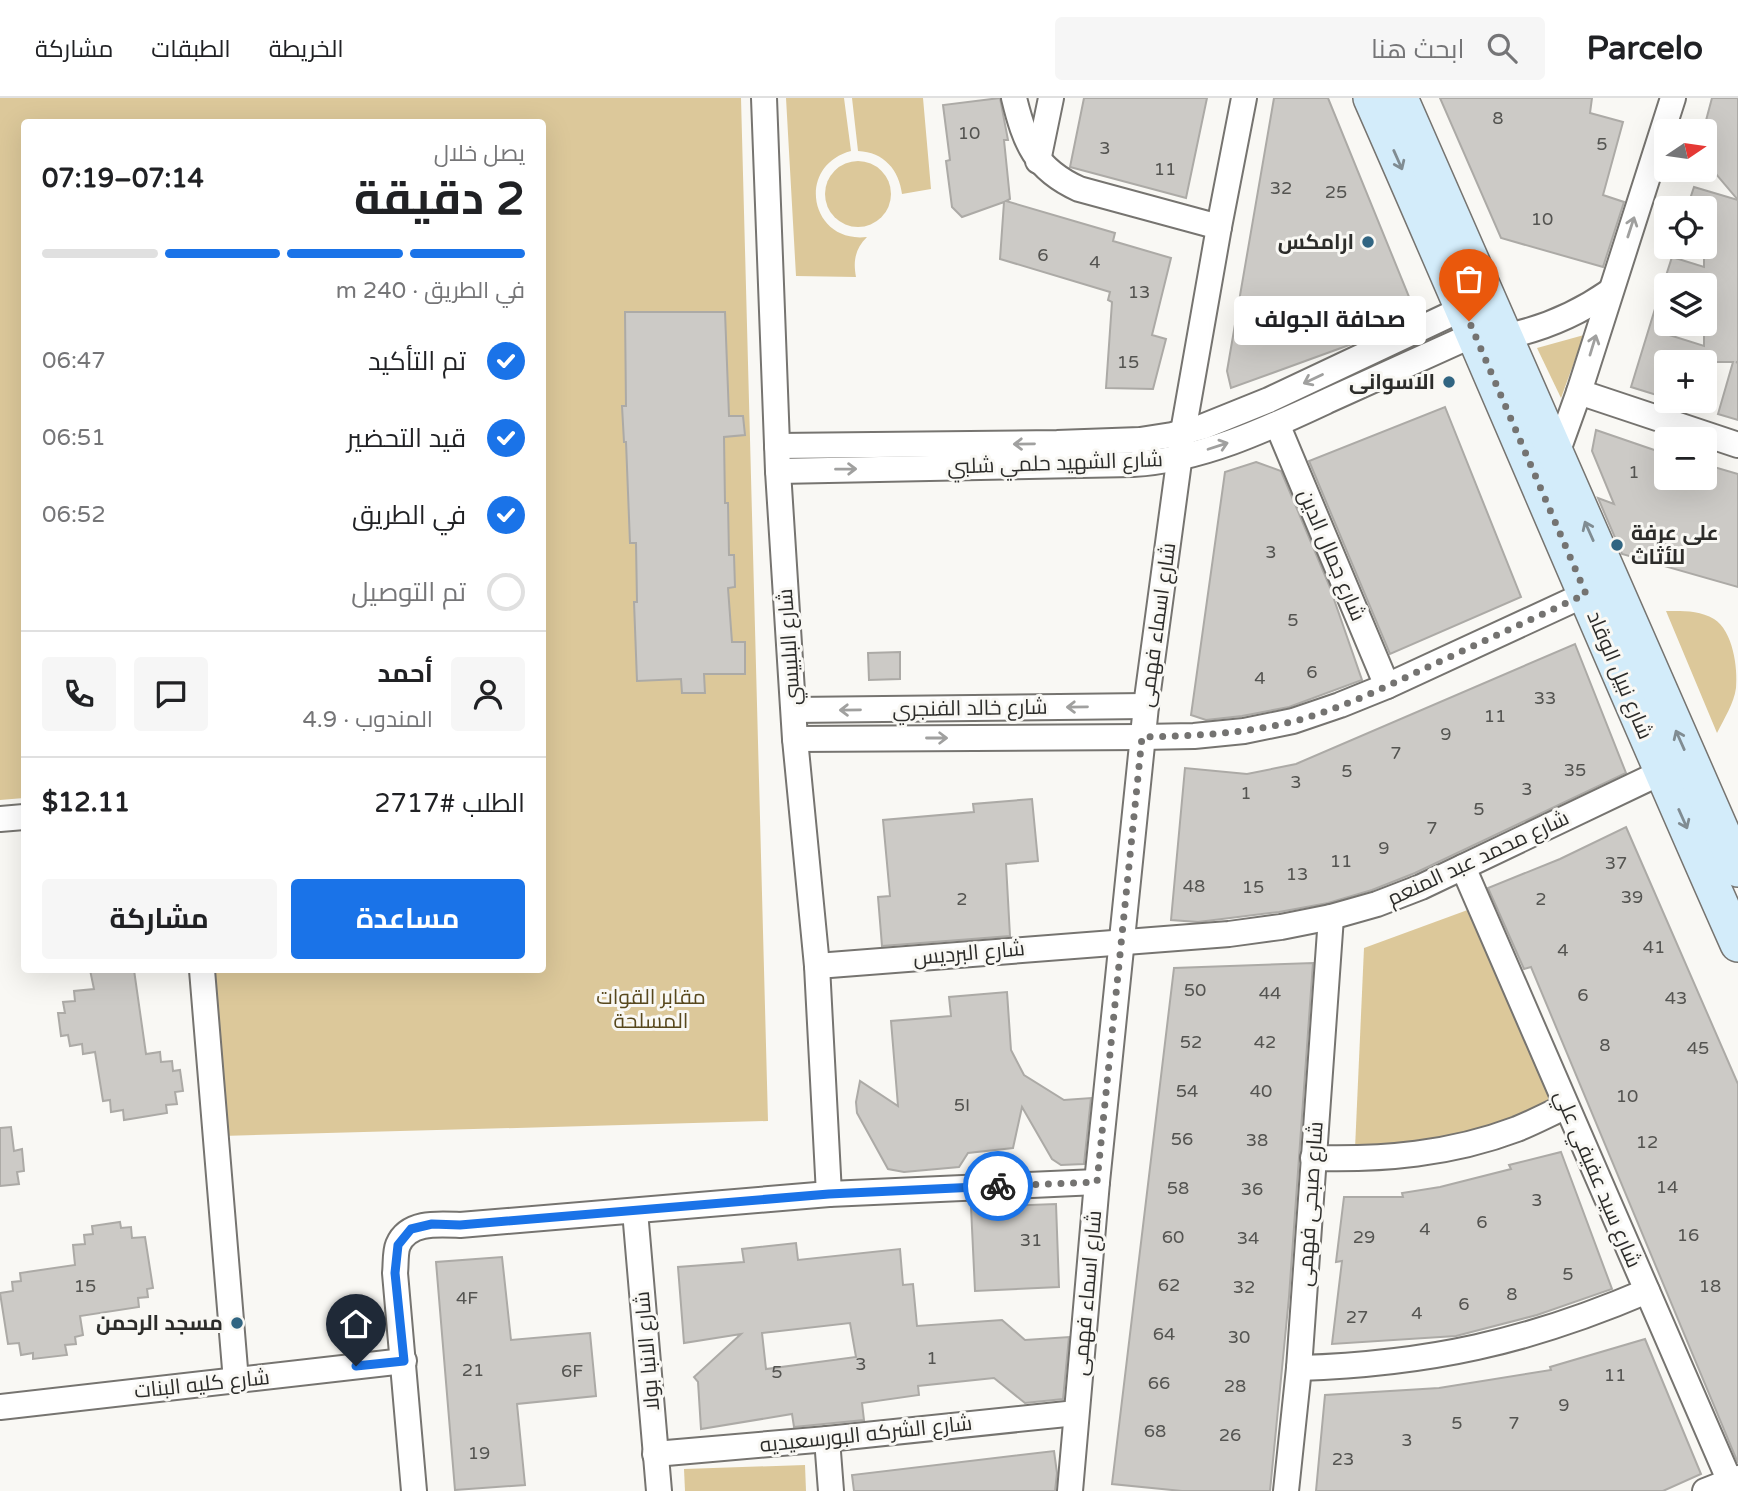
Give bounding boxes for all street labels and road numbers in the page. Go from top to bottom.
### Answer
street label: شارع الشهيد حلمي شلبي [947,447,1163,483]
street label: شارع جمال الدين [1292,486,1371,625]
street label: شارع اسماء فهمى [1134,541,1182,709]
street label: شارع البلبيسي [773,588,808,706]
street label: شارع نبيل الوقاد [1580,607,1658,743]
street label: شارع خالد الفنجري [892,695,1048,725]
street label: شارع محمد عبد المنعم [1383,805,1573,912]
street label: شارع البرديس [912,936,1026,972]
street label: شارع سيد عفيفي علي [1546,1087,1646,1273]
street label: شارع صبحى فهمى [1292,1121,1330,1288]
street label: شارع اسماء فهمى [1068,1209,1108,1377]
street label: شارع الانبا بولا [630,1290,666,1412]
street label: شارع كليه البنات [133,1365,271,1405]
street label: شارع الشركه البورسعيديه [759,1411,974,1459]

